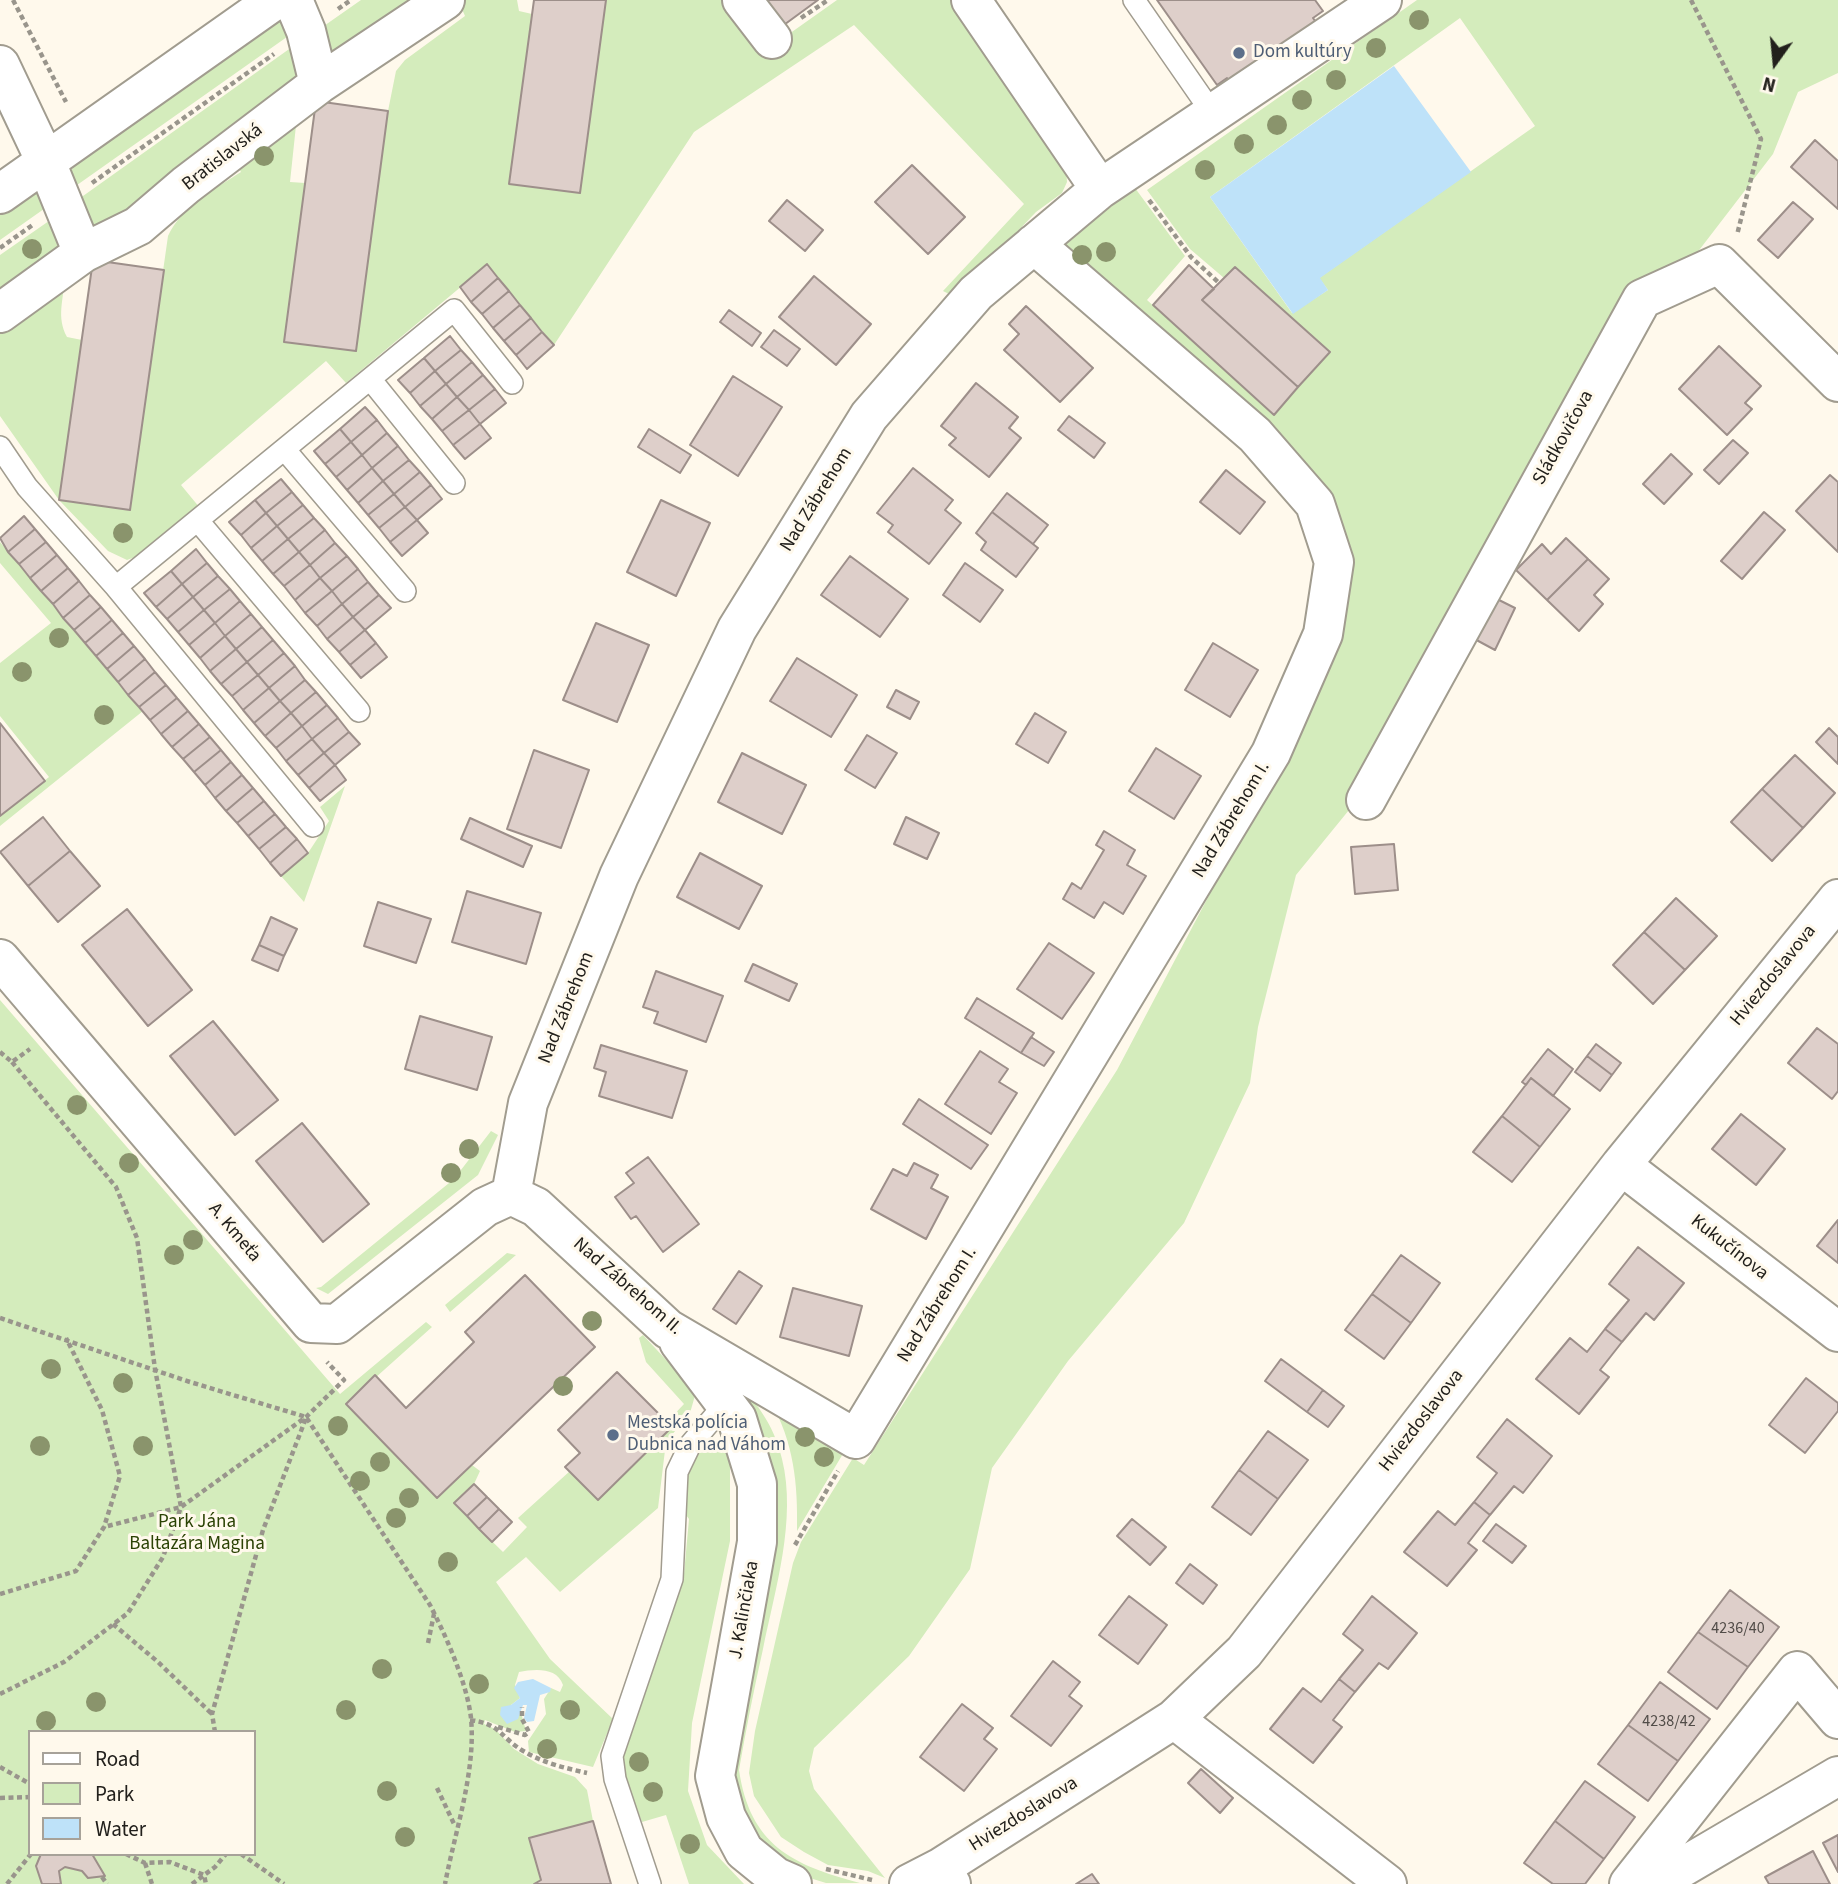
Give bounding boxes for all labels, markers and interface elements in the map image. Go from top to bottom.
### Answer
north arrow [1740,28,1810,98]
place label: Dom kultúry [1253,42,1352,64]
marker: Dom kultúry [1231,45,1247,61]
text: N [1760,69,1779,98]
street label: Bratislavská [178,120,268,196]
street label: Sládkovičova [1529,387,1599,489]
street label: Nad Zábrehom [776,444,858,556]
street label: Nad Zábrehom I. [1188,758,1276,882]
street label: Hviezdoslavova [1726,921,1822,1031]
street label: Nad Zábrehom [534,949,600,1067]
street label: A. Kmeťa [203,1199,265,1267]
street label: Kukučínova [1686,1211,1772,1285]
street label: Nad Zábrehom II. [568,1233,686,1341]
street label: Nad Zábrehom I. [893,1243,983,1367]
street label: Hviezdoslavova [1375,1365,1469,1477]
place label: Mestská polícia Dubnica nad Váhom [627,1413,786,1457]
marker: Mestská polícia Dubnica nad Váhom [605,1427,621,1443]
park label: Park Jána Baltazára Magina [129,1512,265,1556]
street label: J. Kalinčiaka [725,1559,765,1661]
house number: 4236/40 [1711,1619,1765,1639]
house number: 4238/42 [1642,1712,1696,1732]
legend [28,1730,256,1856]
text: Road [95,1744,140,1774]
street label: Hviezdoslavova [966,1773,1082,1857]
text: Park [95,1779,134,1809]
text: Water [95,1814,146,1844]

